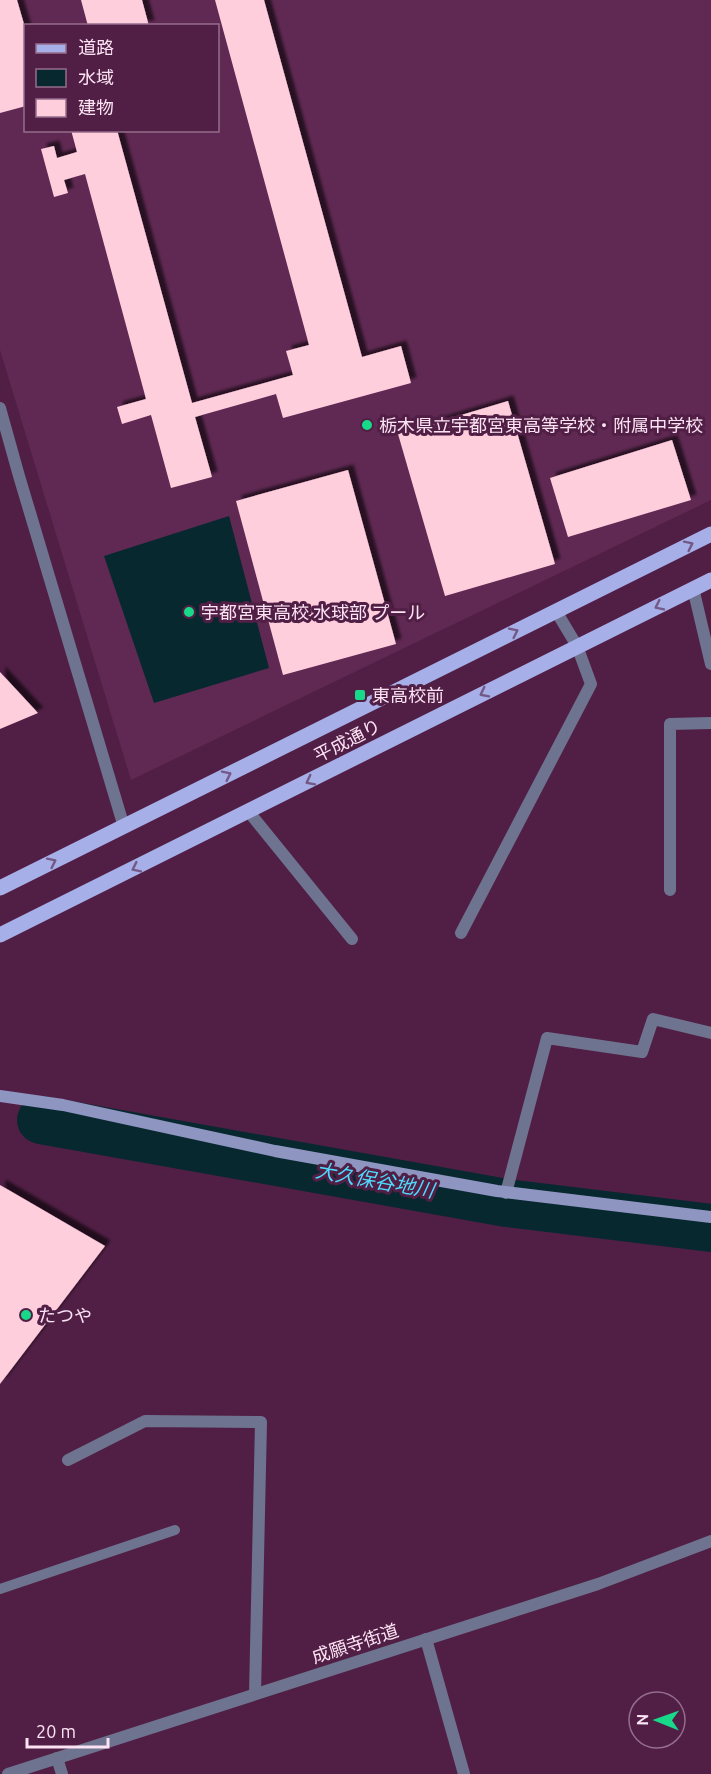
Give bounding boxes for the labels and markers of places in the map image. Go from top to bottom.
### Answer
place label: 栃木県立宇都宮東高等学校・附属中学校 [379,415,703,435]
marker: 栃木県立宇都宮東高等学校・附属中学校 [360,418,374,432]
place label: 宇都宮東高校 水球部 プール [201,602,425,622]
marker: 宇都宮東高校 水球部 プール [182,605,196,619]
place label: 東高校前 [372,685,444,705]
marker: 東高校前 [353,688,367,702]
place label: たつや [38,1305,92,1325]
marker: たつや [19,1308,33,1322]

